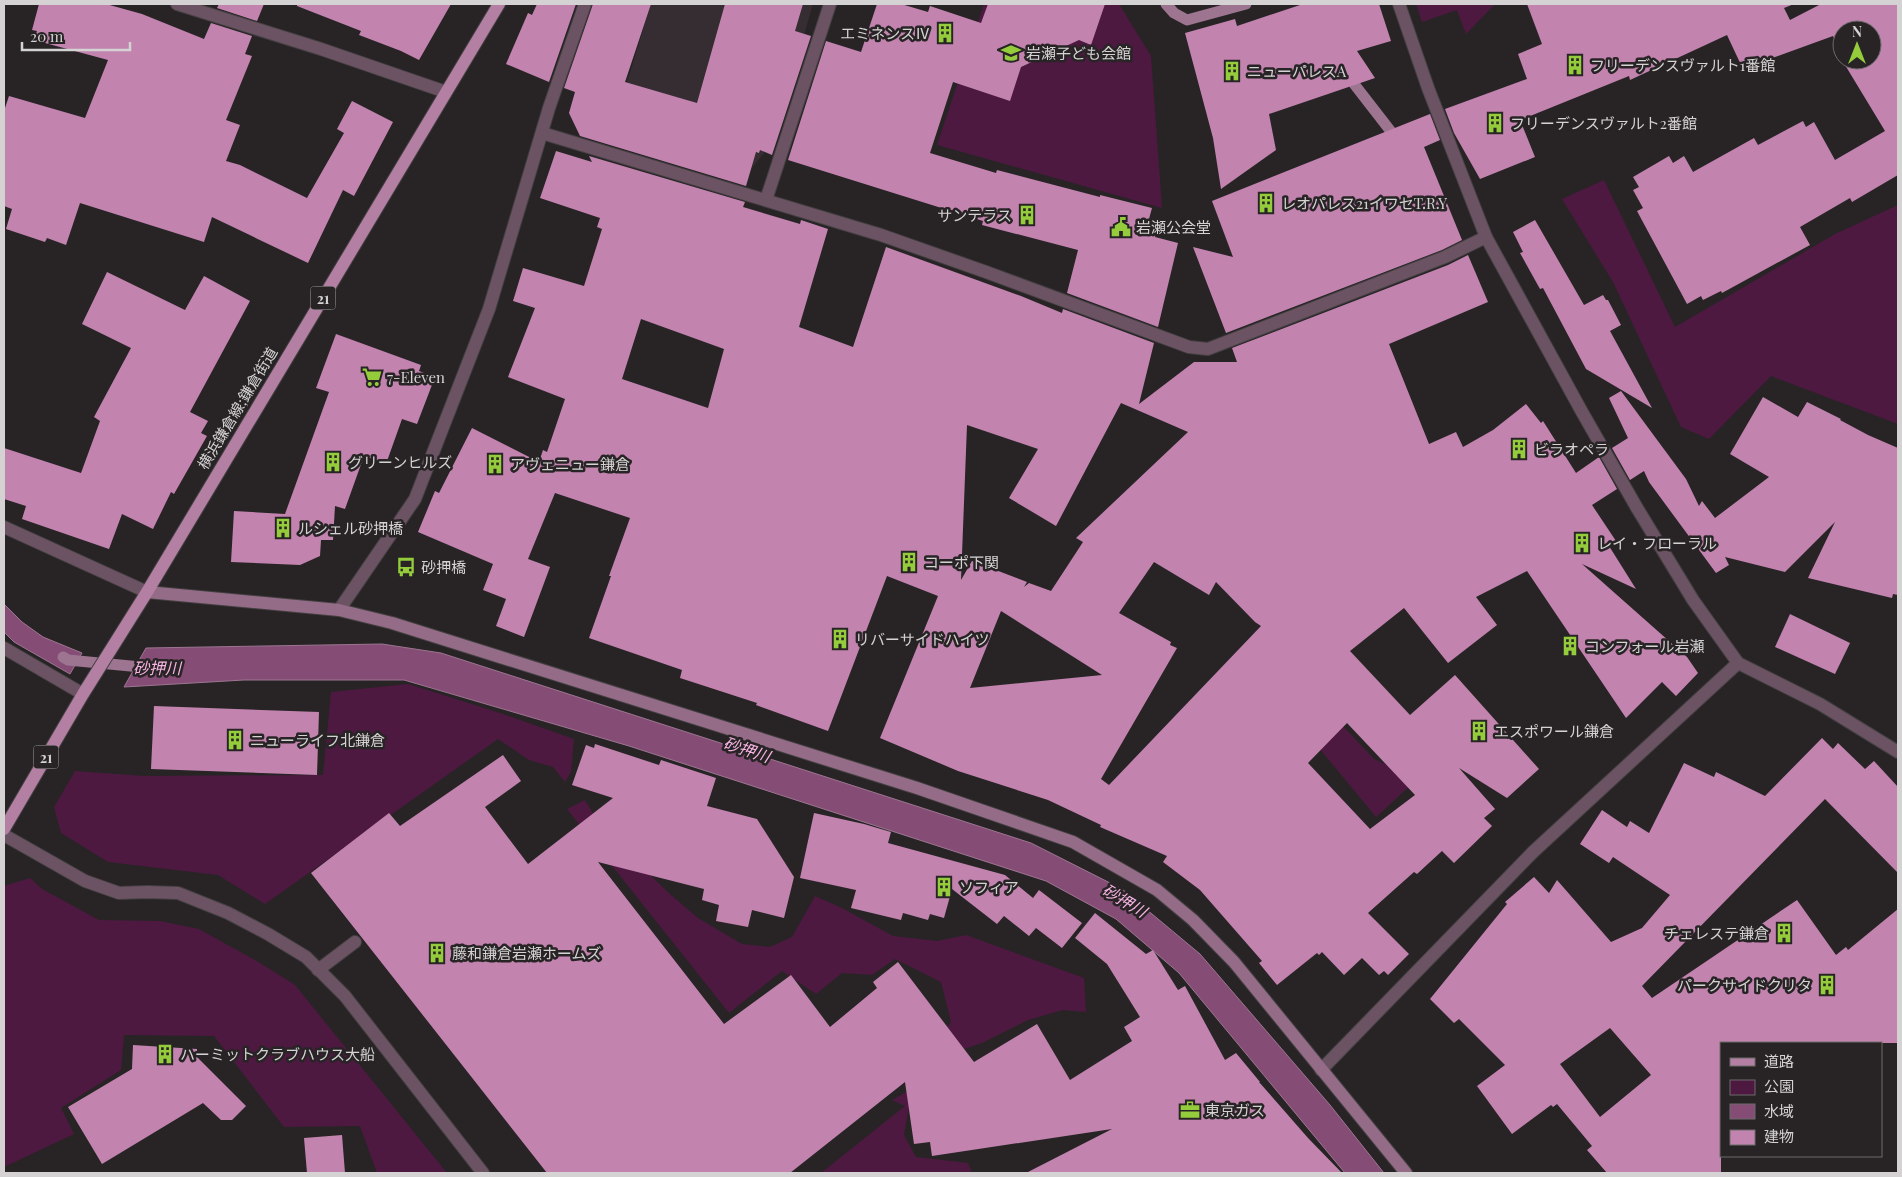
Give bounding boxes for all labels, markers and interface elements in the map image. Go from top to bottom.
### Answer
scale bar [22,20,130,52]
north arrow [1832,20,1882,70]
building icon: エミネンスⅣ [934,22,956,44]
text: N [1852,22,1862,41]
place label: エミネンスⅣ [840,23,930,43]
text: 20 m [30,26,64,46]
school or university icon: 岩瀬子ども会館 [1000,42,1022,64]
place label: 岩瀬子ども会館 [1026,43,1131,63]
building icon: フリーデンスヴァルト1番館 [1564,54,1586,76]
place label: フリーデンスヴァルト1番館 [1590,55,1775,75]
building icon: ニューパレスA [1221,60,1243,82]
place label: ニューパレスA [1247,61,1347,81]
building icon: フリーデンスヴァルト2番館 [1484,112,1506,134]
place label: フリーデンスヴァルト2番館 [1510,113,1697,133]
building icon: レオパレス21イワセT.R.Y [1255,192,1277,214]
place label: レオパレス21イワセT.R.Y [1281,193,1447,213]
building icon: サンテラス [1016,204,1038,226]
place label: サンテラス [937,205,1012,225]
public building icon: 岩瀬公会堂 [1110,216,1132,238]
place label: 岩瀬公会堂 [1136,217,1211,237]
road number: 21 [310,286,336,310]
street label: 横浜鎌倉線;鎌倉街道 [193,343,281,473]
supermarket icon: 7-Eleven [361,366,383,388]
place label: 7-Eleven [387,367,445,387]
building icon: ビラオペラ [1508,438,1530,460]
place label: ビラオペラ [1534,439,1609,459]
building icon: グリーンヒルズ [322,451,344,473]
place label: グリーンヒルズ [348,452,452,472]
building icon: アヴェニュー鎌倉 [484,453,506,475]
place label: アヴェニュー鎌倉 [510,454,630,474]
building icon: ルシェル砂押橋 [272,517,294,539]
place label: ルシェル砂押橋 [298,518,403,538]
building icon: レイ・フローラル [1571,532,1593,554]
place label: レイ・フローラル [1597,533,1717,553]
building icon: コーポ下関 [898,551,920,573]
place label: コーポ下関 [924,552,999,572]
bus stop icon: 砂押橋 [395,556,417,578]
place label: 砂押橋 [421,557,466,577]
building icon: リバーサイドハイツ [829,628,851,650]
place label: リバーサイドハイツ [855,629,989,649]
building icon: コンフォール岩瀬 [1559,635,1581,657]
place label: コンフォール岩瀬 [1585,636,1705,656]
water label: 砂押川 [133,657,183,678]
building icon: エスポワール鎌倉 [1468,720,1490,742]
place label: エスポワール鎌倉 [1494,721,1614,741]
building icon: ニューライフ北鎌倉 [224,729,246,751]
place label: ニューライフ北鎌倉 [250,730,385,750]
water label: 砂押川 [721,732,775,767]
road number: 21 [34,746,58,769]
building icon: ソフィア [933,876,955,898]
place label: ソフィア [959,877,1019,897]
water label: 砂押川 [1099,879,1153,922]
building icon: チェレステ鎌倉 [1773,922,1795,944]
place label: チェレステ鎌倉 [1664,923,1769,943]
building icon: 藤和鎌倉岩瀬ホームズ [426,942,448,964]
place label: 藤和鎌倉岩瀬ホームズ [452,943,602,963]
building icon: パークサイドクリタ [1816,974,1838,996]
place label: パークサイドクリタ [1677,975,1812,995]
legend [1720,1042,1882,1157]
building icon: ハーミットクラブハウス大船 [154,1043,176,1065]
place label: ハーミットクラブハウス大船 [180,1044,375,1064]
text: 道路 [1764,1051,1794,1071]
text: 公園 [1764,1076,1794,1096]
office icon: 東京ガス [1179,1099,1201,1121]
place label: 東京ガス [1205,1100,1265,1120]
text: 水域 [1764,1101,1794,1121]
text: 建物 [1764,1126,1794,1146]

